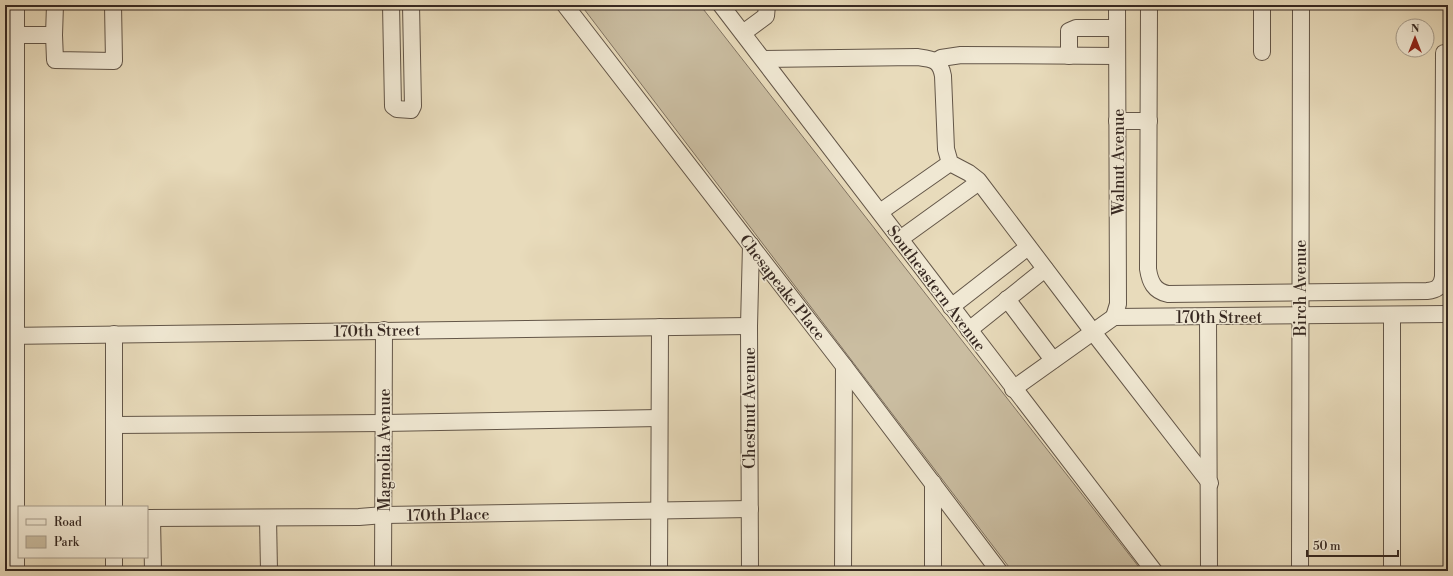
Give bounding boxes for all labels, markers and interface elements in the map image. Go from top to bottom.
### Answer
north arrow [1395,18,1435,58]
text: N [1411,22,1420,36]
street label: Walnut Avenue [1109,109,1129,216]
street label: Southeastern Avenue [882,222,990,355]
street label: Chesapeake Place [735,231,830,344]
street label: Birch Avenue [1291,240,1311,337]
street label: 170th Street [1176,308,1263,328]
street label: 170th Street [334,320,421,342]
street label: Chestnut Avenue [740,347,760,469]
street label: Magnolia Avenue [375,388,395,512]
street label: 170th Place [406,504,490,526]
legend [18,506,148,558]
text: Road [54,515,82,530]
scale bar [1307,532,1398,558]
text: Park [54,535,80,550]
text: 50 m [1313,539,1341,554]

